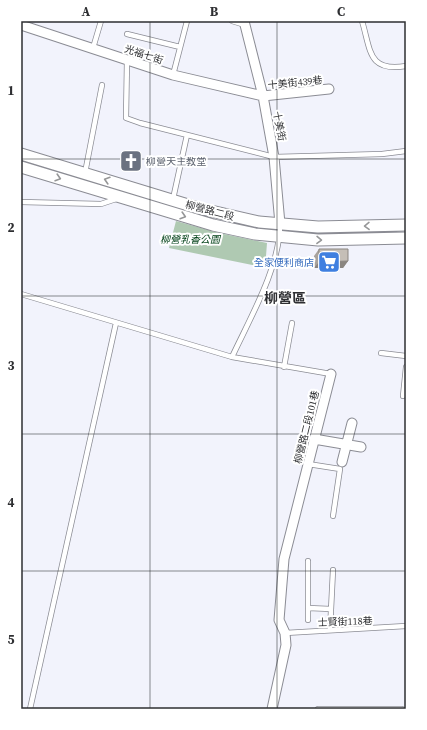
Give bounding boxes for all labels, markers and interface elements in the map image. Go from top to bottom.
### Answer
text: A [82,3,91,20]
text: B [210,3,219,20]
text: C [337,3,345,20]
street label: 光福七街 [123,42,165,67]
street label: 十美街439巷 [267,73,323,92]
text: 1 [7,82,15,99]
street label: 十美街 [270,110,289,142]
church icon: 柳營天主教堂 [118,148,144,174]
place label: 柳營天主教堂 [146,155,206,168]
one-way arrow [55,173,62,182]
one-way arrow [104,176,111,185]
street label: 柳營路二段 [184,198,236,223]
one-way arrow [179,211,186,220]
text: 2 [7,219,15,236]
one-way arrow [364,222,370,230]
park label: 柳營乳香公園 [160,233,222,246]
one-way arrow [316,235,322,244]
supermarket icon: 全家便利商店 [316,249,342,275]
place label: 全家便利商店 [254,256,314,269]
district label: 柳營區 [264,288,306,308]
text: 3 [7,357,15,374]
street label: 柳營路二段101巷 [291,389,322,465]
text: 4 [7,494,15,511]
street label: 士賢街118巷 [317,614,373,629]
text: 5 [7,631,15,648]

